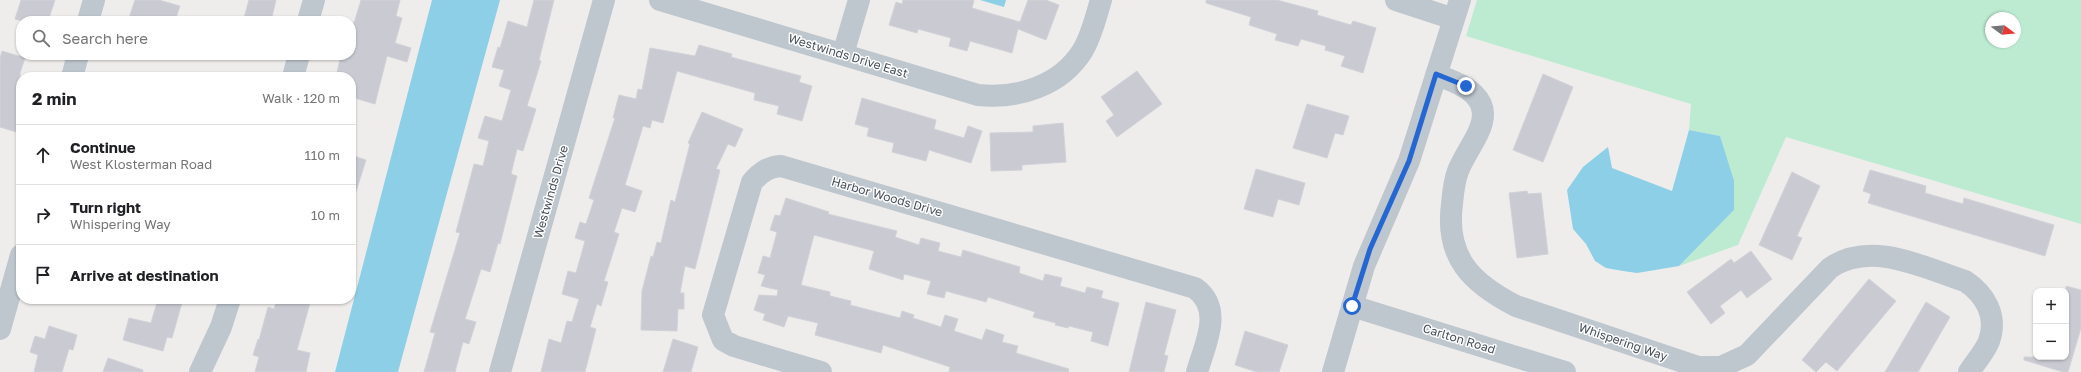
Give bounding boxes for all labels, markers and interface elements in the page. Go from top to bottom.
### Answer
north arrow [1985,12,2021,48]
search box [16,16,356,60]
icon: search [30,27,52,49]
text: Search here [62,29,148,47]
street label: Westwinds Drive East [787,30,910,81]
route end [1457,77,1475,95]
text: 2 min [32,88,76,109]
text: Walk · 120 m [262,90,340,106]
text: Continue [70,138,136,156]
icon: ahead [32,144,54,166]
street label: Westwinds Drive [530,144,571,240]
text: 110 m [305,147,340,163]
text: West Klosterman Road [70,156,212,172]
street label: Harbor Woods Drive [830,173,944,220]
text: Turn right [70,198,141,216]
icon: right [32,204,54,226]
text: 10 m [311,207,340,223]
text: Whispering Way [70,216,171,232]
icon: arrive [32,264,54,286]
text: Arrive at destination [70,266,219,284]
map controls [2033,288,2069,360]
button: + [2033,288,2069,324]
route start [1343,297,1361,315]
street label: Whispering Way [1577,319,1670,364]
street label: Carlton Road [1421,320,1497,357]
button: − [2033,324,2069,360]

